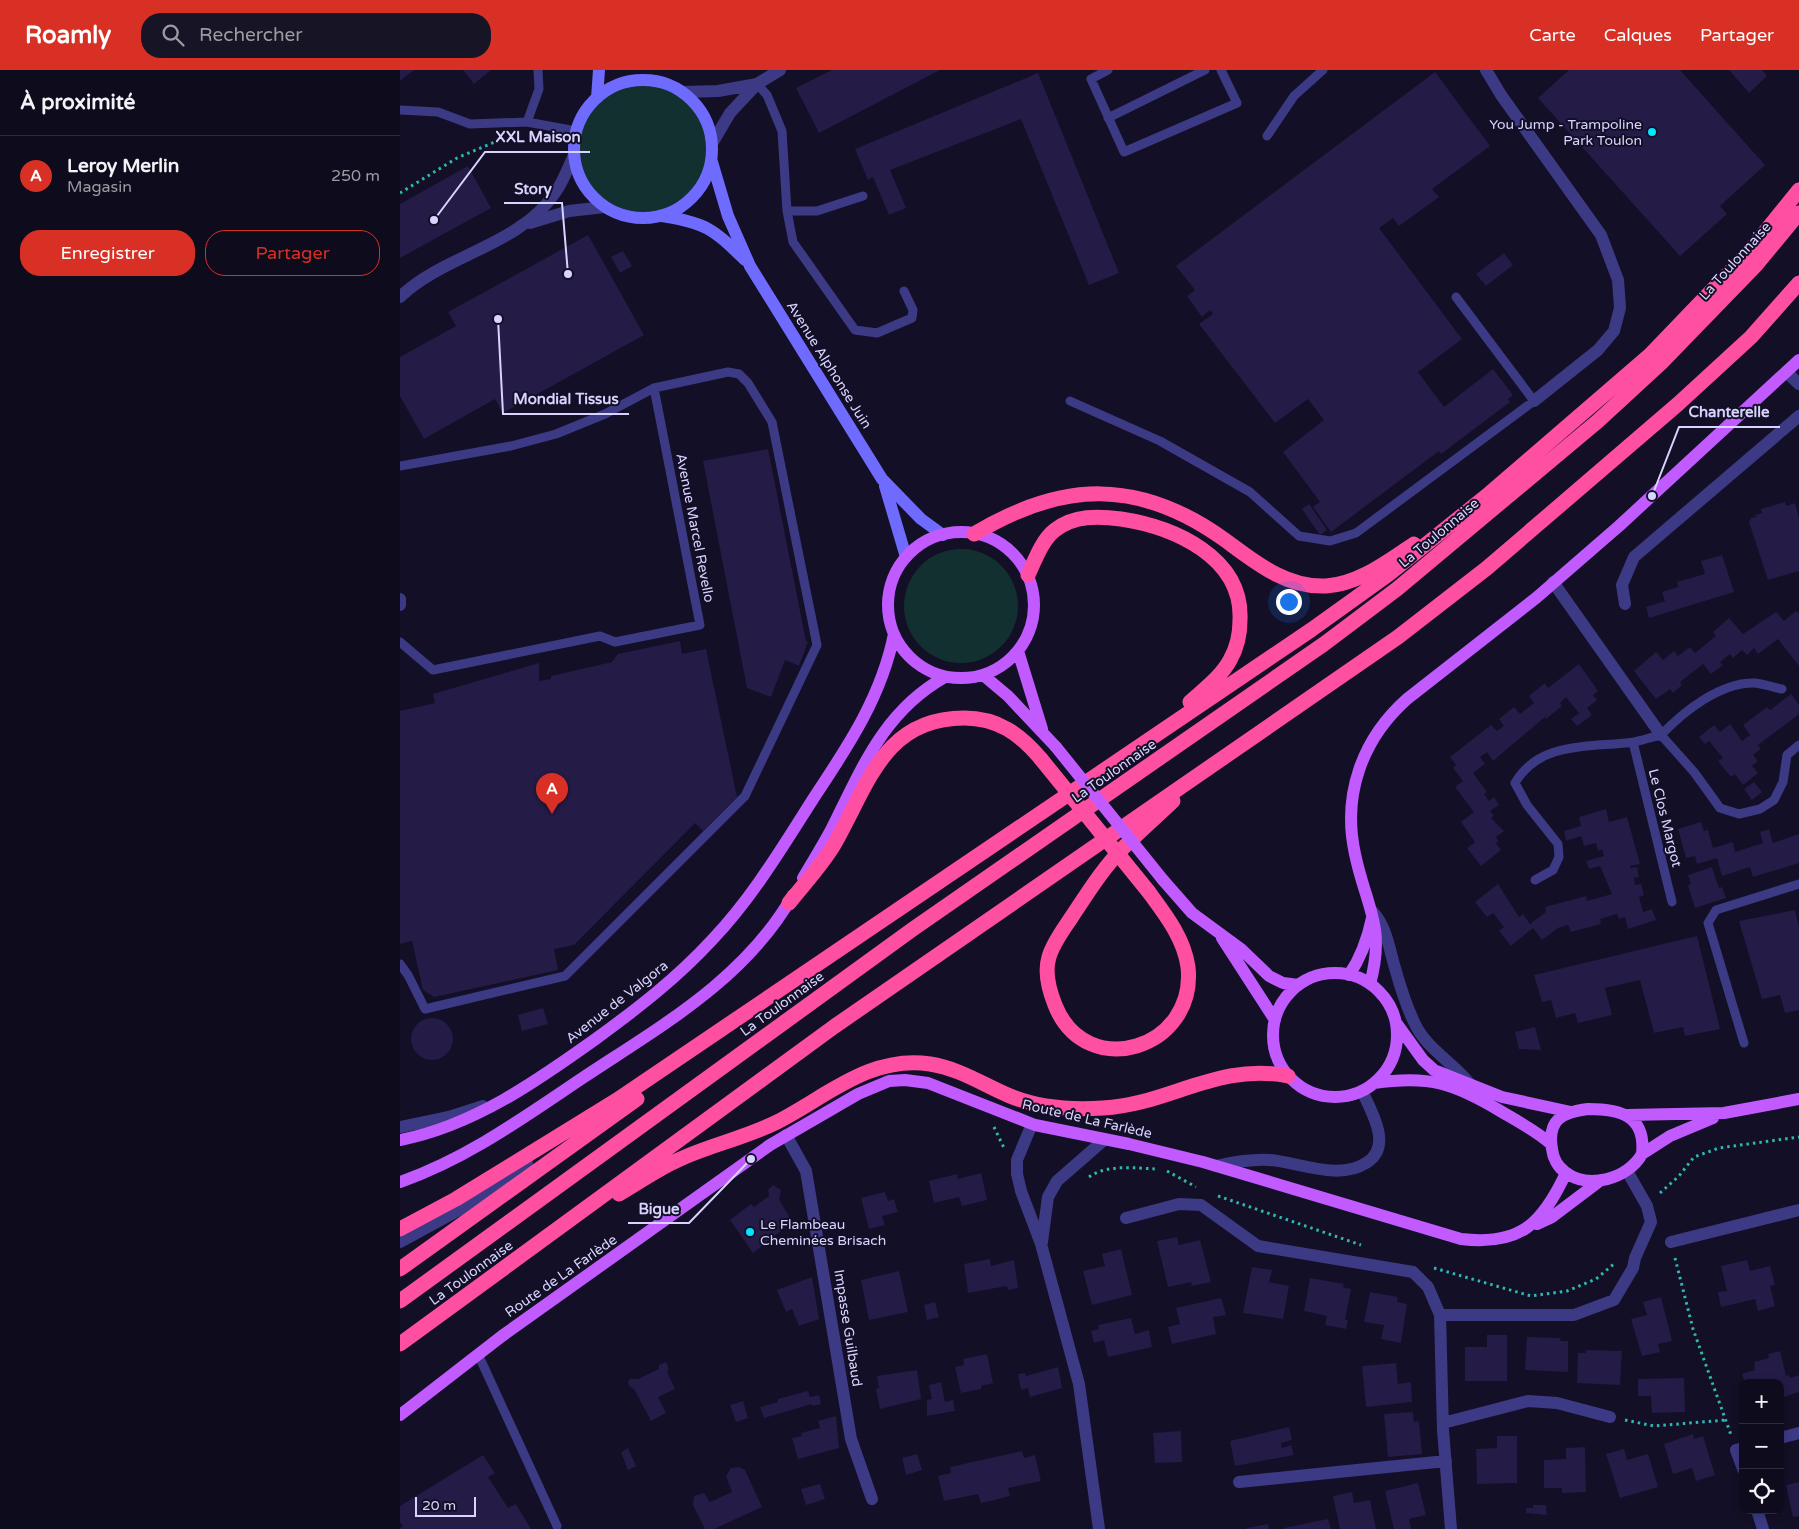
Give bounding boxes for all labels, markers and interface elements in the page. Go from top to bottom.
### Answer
search box [141,13,491,58]
text: Roamly [25,21,111,50]
icon: search [159,21,187,49]
text: Rechercher [199,24,303,46]
text: Carte [1529,24,1576,46]
text: Calques [1604,24,1672,46]
text: Partager [1700,24,1774,46]
text: À proximité [20,90,135,115]
place label: You Jump - Trampoline Park Toulon [1489,116,1642,149]
callout: XXL Maison [485,122,590,152]
marker: You Jump - Trampoline Park Toulon [1646,126,1658,138]
text: XXL Maison [495,128,581,146]
text: Leroy Merlin [67,155,179,177]
text: A [30,166,42,186]
text: 250 m [331,166,380,186]
callout: Story [504,173,562,203]
text: Magasin [67,177,132,197]
text: Story [514,180,552,199]
street label: La Toulonnaise [1695,218,1775,304]
button: Enregistrer [20,230,195,276]
button: Partager [205,230,380,276]
street label: Avenue Alphonse Juin [783,298,875,432]
callout: Mondial Tissus [503,384,629,414]
text: Mondial Tissus [513,390,619,408]
callout: Chanterelle [1679,397,1780,427]
text: Chanterelle [1688,403,1770,421]
street label: Avenue Marcel Revello [672,452,718,604]
street label: La Toulonnaise [1396,495,1483,571]
your location [1276,589,1302,615]
street label: La Toulonnaise [1068,736,1160,806]
street label: Le Clos Margot [1645,767,1686,870]
pin: A [536,773,568,814]
street label: Avenue de Valgora [563,957,671,1047]
street label: La Toulonnaise [737,968,827,1040]
street label: Route de La Farlède [1020,1096,1154,1142]
callout: Bigue [628,1193,689,1223]
text: Bigue [638,1200,680,1219]
place label: Le Flambeau Cheminées Brisach [760,1216,886,1249]
marker: Le Flambeau Cheminées Brisach [744,1226,756,1238]
street label: Route de La Farlède [502,1231,620,1321]
street label: La Toulonnaise [426,1237,516,1309]
street label: Impasse Guilbaud [830,1268,866,1388]
map controls [1739,1379,1784,1514]
button: + [1739,1379,1784,1424]
button: − [1739,1424,1784,1469]
button: locate [1739,1469,1784,1514]
scale bar [415,1494,476,1517]
text: 20 m [422,1497,456,1514]

